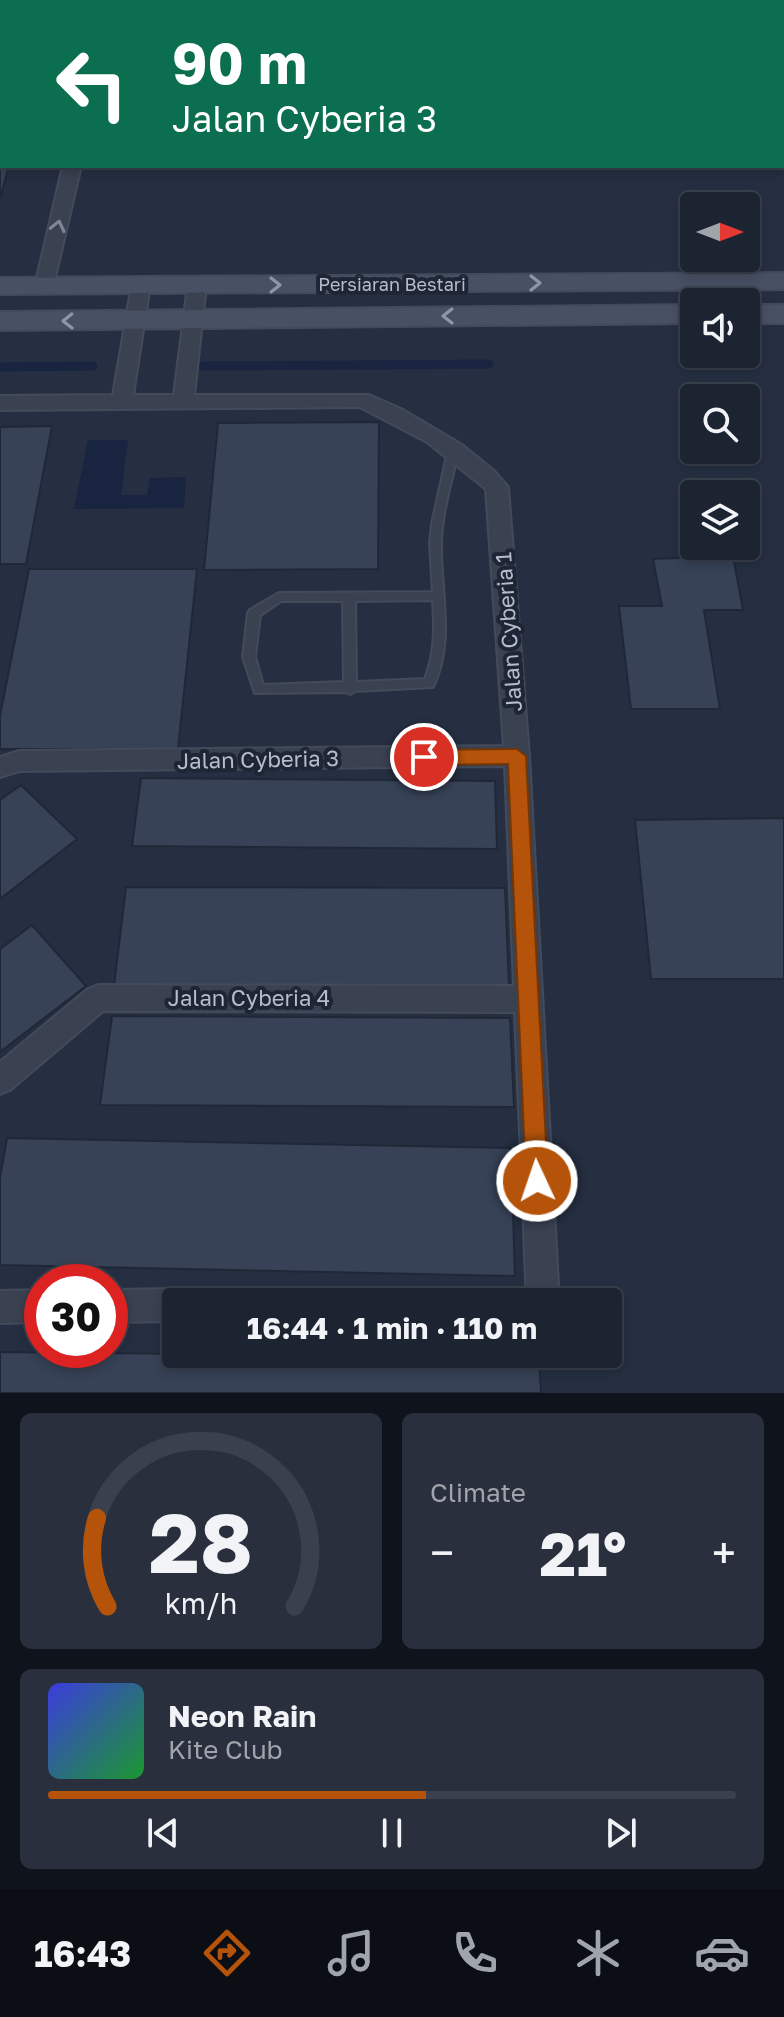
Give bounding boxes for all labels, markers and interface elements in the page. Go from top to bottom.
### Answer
text: 90 m [172,29,307,96]
icon: left [40,32,144,136]
text: Jalan Cyberia 3 [172,97,437,140]
north arrow [680,192,760,272]
map controls [680,192,760,560]
one-way arrow [49,219,66,233]
street label: Persiaran Bestari [318,273,466,295]
one-way arrow [529,274,542,291]
one-way arrow [269,276,282,294]
button: sound [680,288,760,368]
one-way arrow [441,307,454,325]
one-way arrow [61,312,74,329]
button: search [680,384,760,464]
button: layers [680,480,760,560]
street label: Jalan Cyberia 1 [489,551,527,713]
pin [390,723,458,791]
icon: arrive [402,735,446,779]
street label: Jalan Cyberia 3 [177,744,339,774]
street label: Jalan Cyberia 4 [168,984,330,1011]
position arrow [495,1139,579,1223]
speed limit sign: 30 [24,1264,128,1368]
text: 16:44 · 1 min · 110 m [247,1310,537,1346]
text: Climate [430,1477,526,1508]
text: 28 [149,1491,253,1591]
text: 21° [540,1517,626,1589]
text: − [430,1526,454,1579]
text: + [712,1526,736,1579]
text: km/h [165,1586,237,1620]
text: Neon Rain [168,1698,316,1734]
text: Kite Club [168,1734,283,1765]
icon: previous [141,1811,185,1855]
icon: pause [370,1811,414,1855]
icon: next [599,1811,643,1855]
icon: directions [199,1925,255,1981]
icon: music [323,1925,379,1981]
icon: phone [447,1925,503,1981]
icon: climate [570,1925,626,1981]
icon: car [694,1925,750,1981]
text: 16:43 [34,1932,131,1975]

